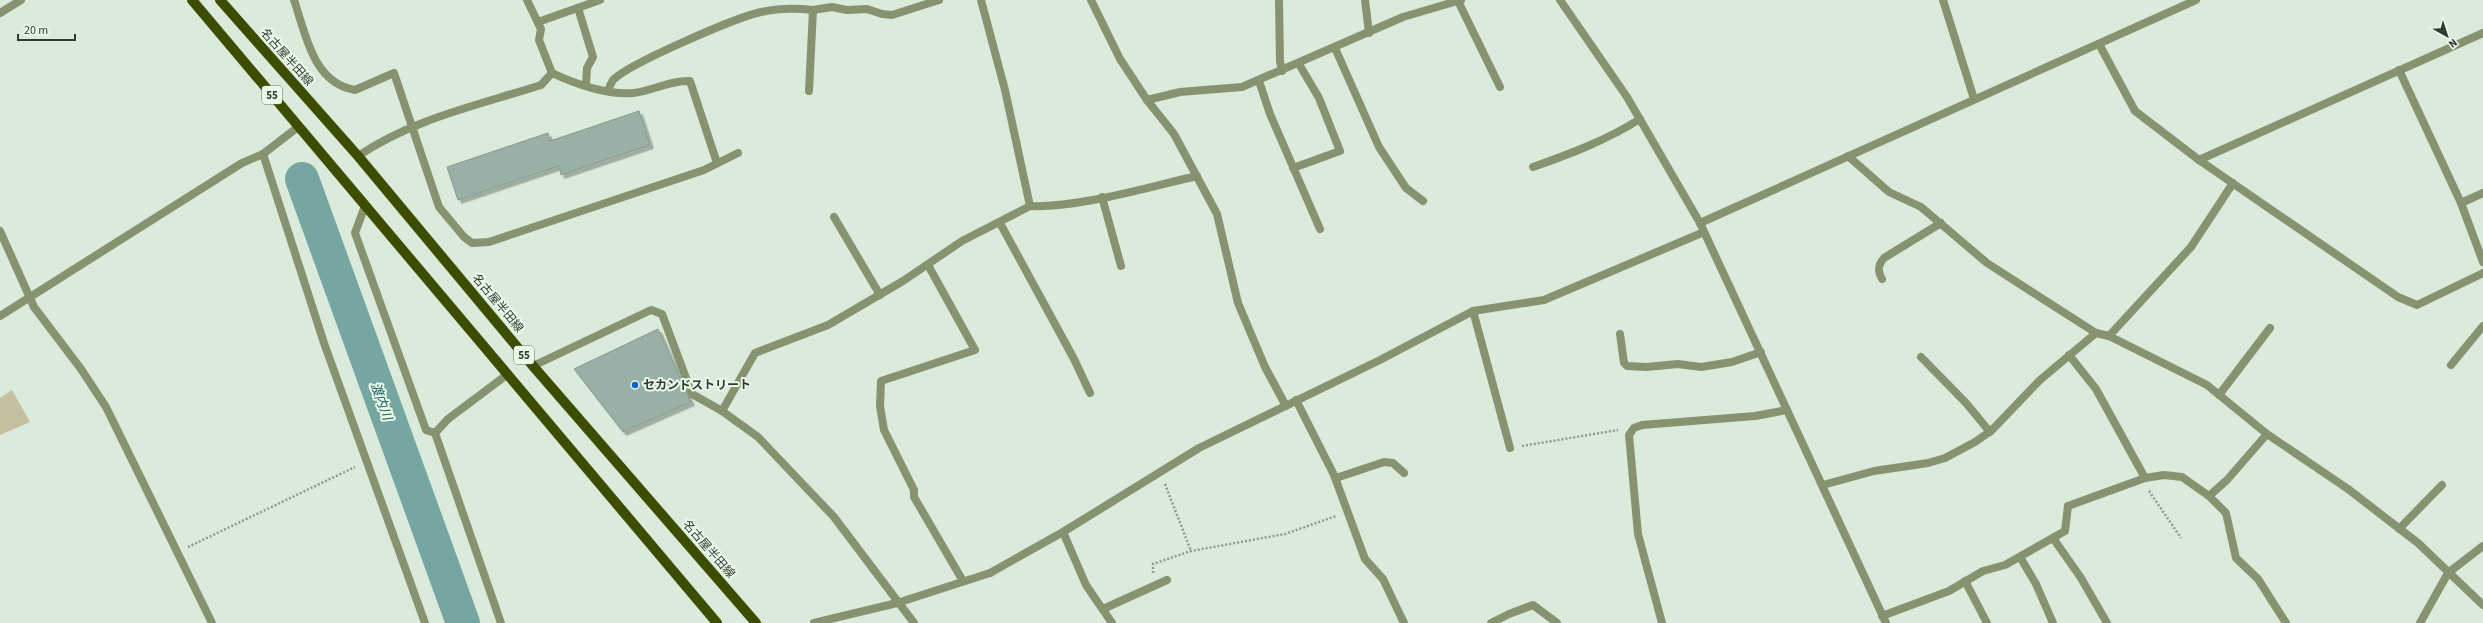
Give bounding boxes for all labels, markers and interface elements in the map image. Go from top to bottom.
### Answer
scale bar [18,16,75,42]
north arrow [2427,16,2467,56]
text: 20 m [24,22,48,39]
street label: 名古屋半田線 [256,25,317,90]
text: N [2445,35,2461,52]
road number: 55 [262,86,282,104]
street label: 名古屋半田線 [468,270,527,336]
road number: 55 [514,346,534,364]
place label: セカンドストリート [643,377,751,394]
water label: 渡内川 [366,380,397,425]
marker: セカンドストリート [630,380,640,390]
street label: 名古屋半田線 [679,517,739,582]

